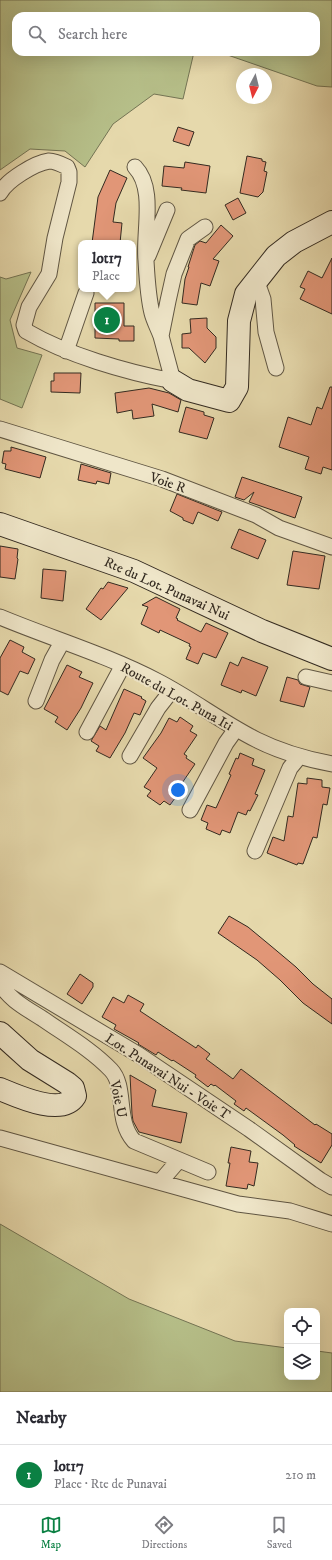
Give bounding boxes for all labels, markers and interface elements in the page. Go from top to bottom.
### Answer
search box [12,12,320,56]
icon: search [26,23,48,45]
text: Search here [58,25,127,44]
north arrow [236,68,272,104]
popup [78,240,136,292]
text: lot17 [92,249,122,268]
text: Place [92,268,120,284]
pin: 1 [94,305,120,335]
street label: Voie R [146,468,189,498]
street label: Rte du Lot. Punavai Nui [101,553,232,625]
street label: Route du Lot. Puna Iti [117,659,236,735]
your location [168,780,188,800]
street label: Lot. Punavai Nui - Voie T [101,1030,234,1124]
street label: Voie U [105,1078,131,1120]
map controls [284,1308,320,1380]
button: locate [284,1308,320,1344]
button: layers [284,1344,320,1380]
text: Nearby [16,1407,66,1429]
text: lot17 [54,1457,84,1476]
text: 1 [27,1467,31,1483]
text: 210 m [285,1467,316,1483]
text: Place · Rte de Punavai [54,1476,167,1492]
tab: Map [40,1514,62,1552]
tab: Directions [142,1514,187,1552]
tab: Saved [267,1514,292,1552]

